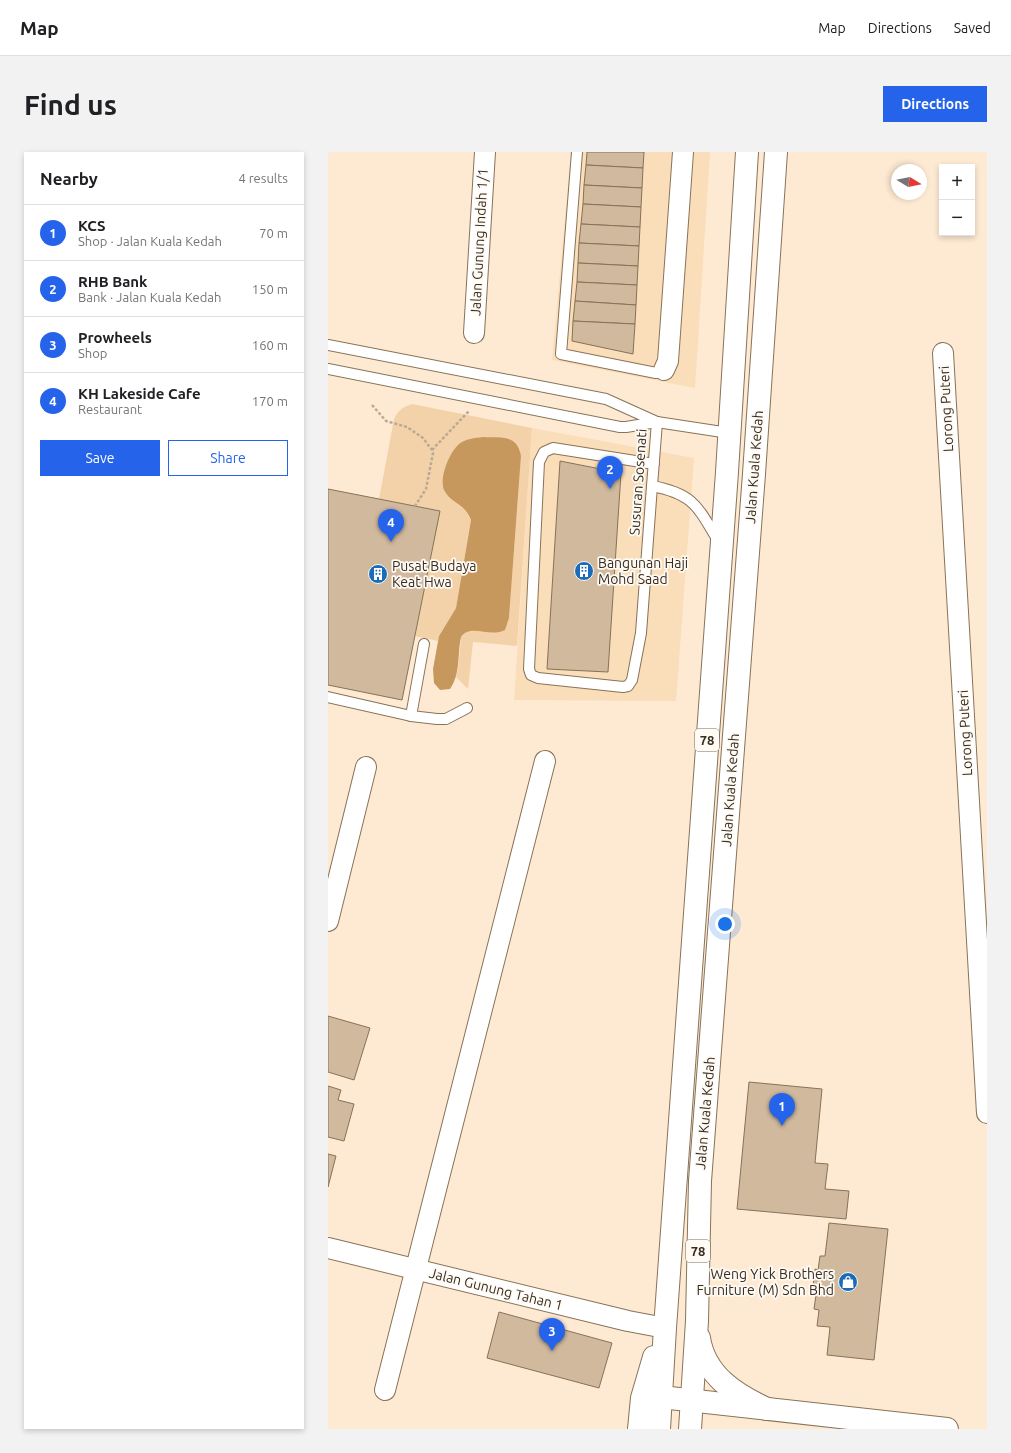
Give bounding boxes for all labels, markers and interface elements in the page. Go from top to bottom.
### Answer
text: Map [20,17,59,39]
text: Map [818,20,846,36]
text: Directions [868,20,932,36]
text: Saved [954,20,991,36]
button: Directions [883,86,987,122]
text: Find us [24,89,117,120]
north arrow [891,164,927,200]
map controls [939,164,975,236]
button: + [939,164,975,200]
street label: Jalan Gunung Indah 1/1 [467,168,491,316]
text: Nearby [40,169,98,188]
text: 4 results [238,171,288,185]
button: − [939,200,975,236]
text: KCS [78,217,106,234]
text: 1 [49,226,57,240]
text: 70 m [259,226,288,240]
text: Shop · Jalan Kuala Kedah [78,234,222,248]
text: RHB Bank [78,273,148,290]
text: 2 [49,282,57,296]
text: 150 m [252,282,288,296]
text: Bank · Jalan Kuala Kedah [78,290,221,304]
text: Prowheels [78,329,152,346]
text: 3 [49,338,57,352]
text: 160 m [252,338,288,352]
text: Shop [78,346,107,360]
street label: Lorong Puteri [936,365,956,453]
text: KH Lakeside Cafe [78,385,201,402]
text: 4 [49,394,57,408]
text: 170 m [252,394,288,408]
text: Restaurant [78,402,142,416]
street label: Jalan Kuala Kedah [742,410,766,524]
street label: Susuran Sosenati [626,428,650,536]
button: Save [40,440,160,476]
button: Share [168,440,288,476]
pin: 2 [597,456,623,489]
pin: 4 [378,509,404,542]
place label: Bangunan Haji Mohd Saad [598,555,688,587]
place label: Pusat Budaya Keat Hwa [392,558,477,590]
building icon: Bangunan Haji Mohd Saad [573,560,595,582]
building icon: Pusat Budaya Keat Hwa [367,563,389,585]
street label: Lorong Puteri [955,689,975,777]
road number: 78 [695,729,719,751]
street label: Jalan Kuala Kedah [718,733,742,847]
your location [715,914,735,934]
street label: Jalan Kuala Kedah [692,1056,718,1170]
pin: 1 [769,1093,795,1126]
road number: 78 [686,1240,710,1262]
street label: Jalan Gunung Tahan 1 [427,1265,565,1313]
place label: Weng Yick Brothers Furniture (M) Sdn Bhd [696,1266,834,1298]
shop icon: Weng Yick Brothers Furniture (M) Sdn Bhd [837,1271,859,1293]
pin: 3 [539,1318,565,1351]

